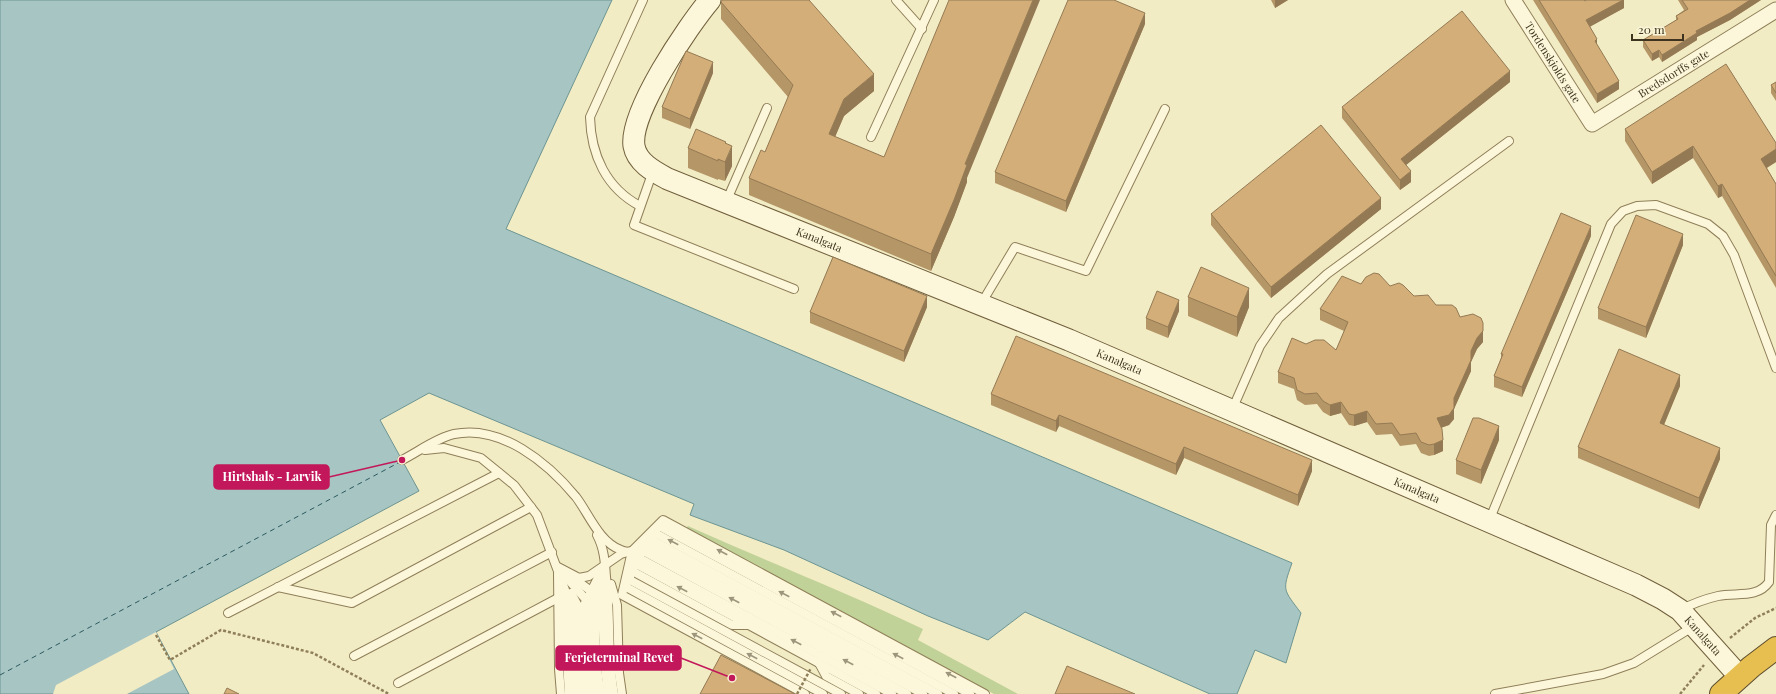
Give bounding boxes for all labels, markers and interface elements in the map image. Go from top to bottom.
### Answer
scale bar [1632,16,1683,42]
street label: Tordenskjolds gate [1522,19,1585,106]
text: 20 m [1638,21,1665,37]
street label: Bredsdorffs gate [1635,45,1712,101]
street label: Kanalgata [794,223,845,255]
street label: Kanalgata [1094,345,1145,378]
callout: Hirtshals - Larvik [214,465,329,489]
text: Hirtshals - Larvik [223,468,322,484]
street label: Kanalgata [1392,473,1443,507]
one-way arrow [667,539,679,546]
one-way arrow [716,549,728,555]
one-way arrow [676,586,688,592]
one-way arrow [778,591,790,597]
one-way arrow [728,597,740,604]
one-way arrow [831,610,842,617]
street label: Kanalgata [1682,612,1725,659]
one-way arrow [691,632,703,639]
one-way arrow [790,639,802,646]
callout: Ferjeterminal Revet [556,646,681,670]
text: Ferjeterminal Revet [565,649,674,665]
one-way arrow [746,652,758,659]
one-way arrow [892,652,904,659]
one-way arrow [843,659,854,665]
one-way arrow [945,672,957,679]

